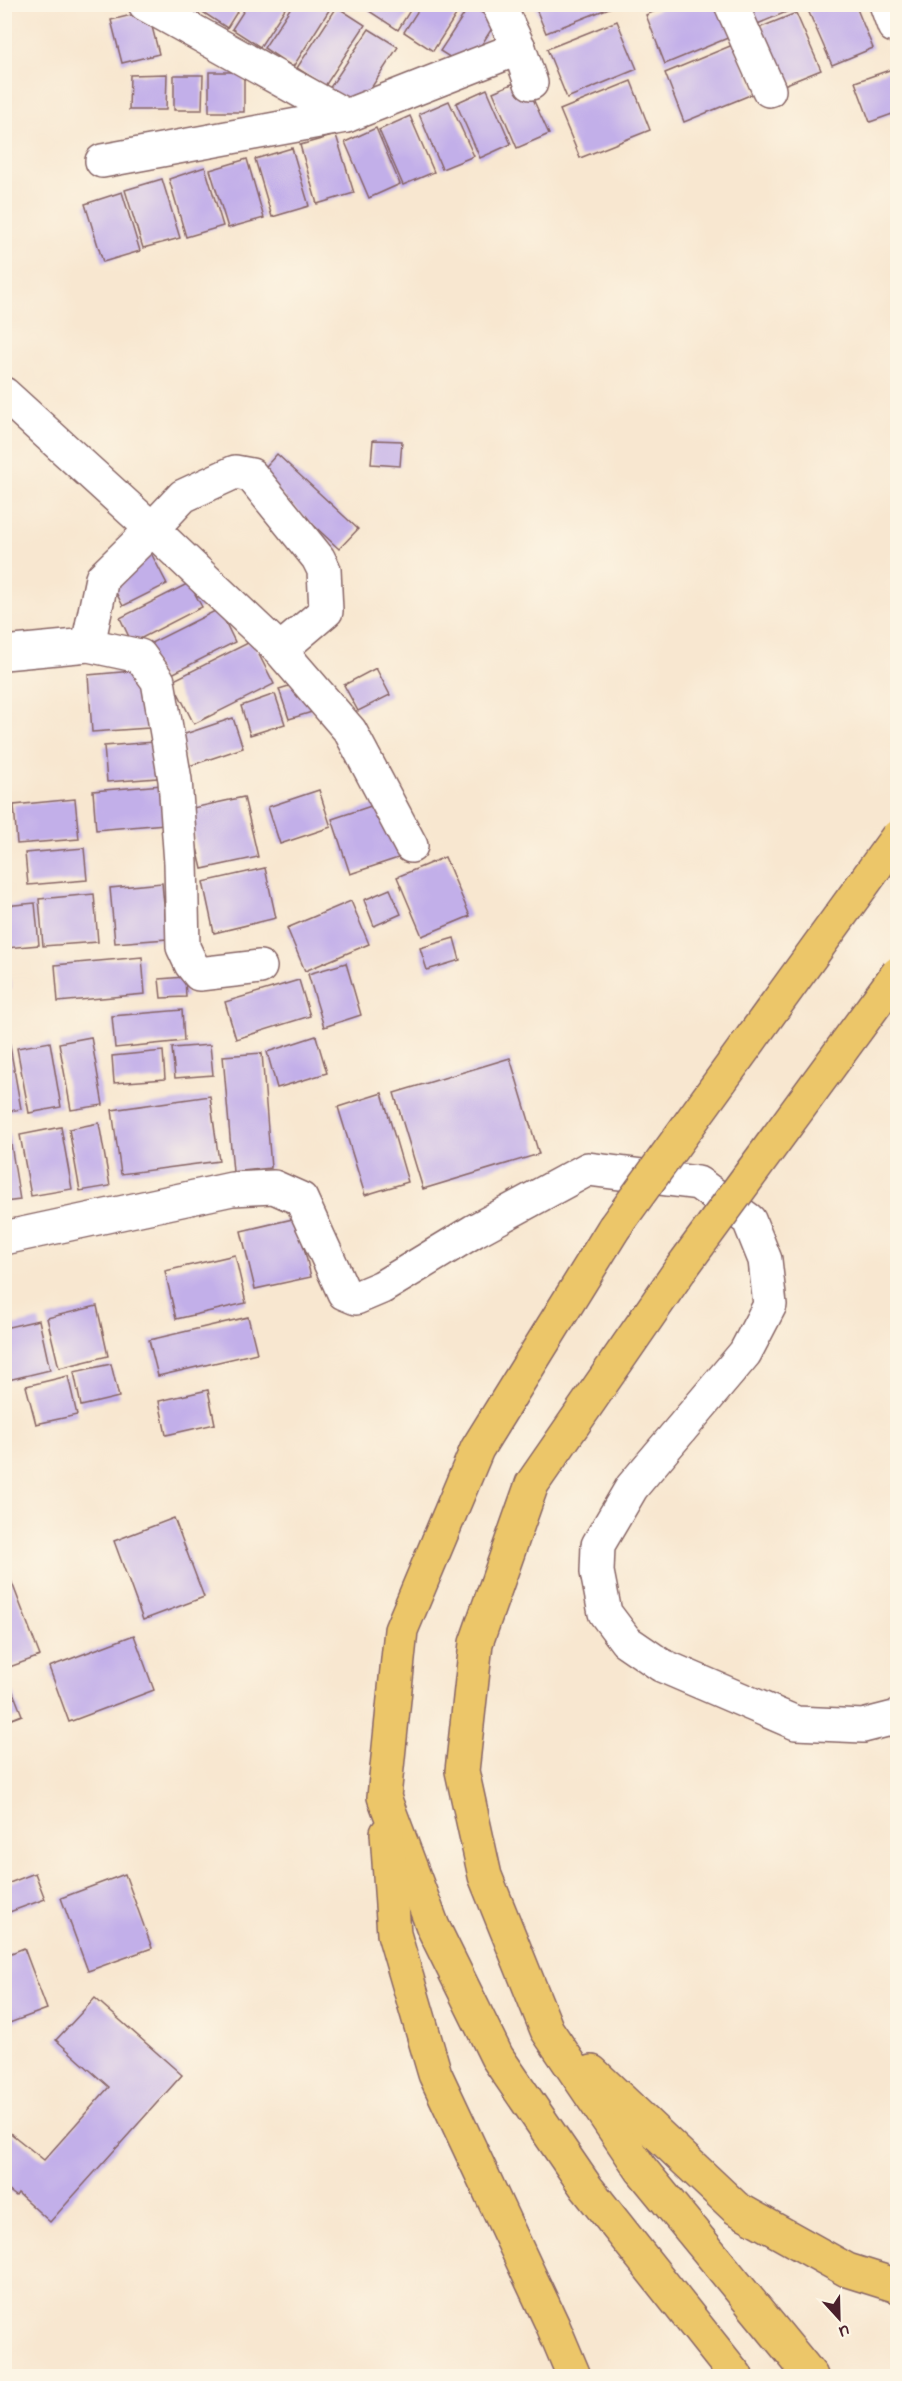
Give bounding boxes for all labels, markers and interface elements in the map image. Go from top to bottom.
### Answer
north arrow [809,2288,869,2348]
text: U [836,2319,853,2343]

